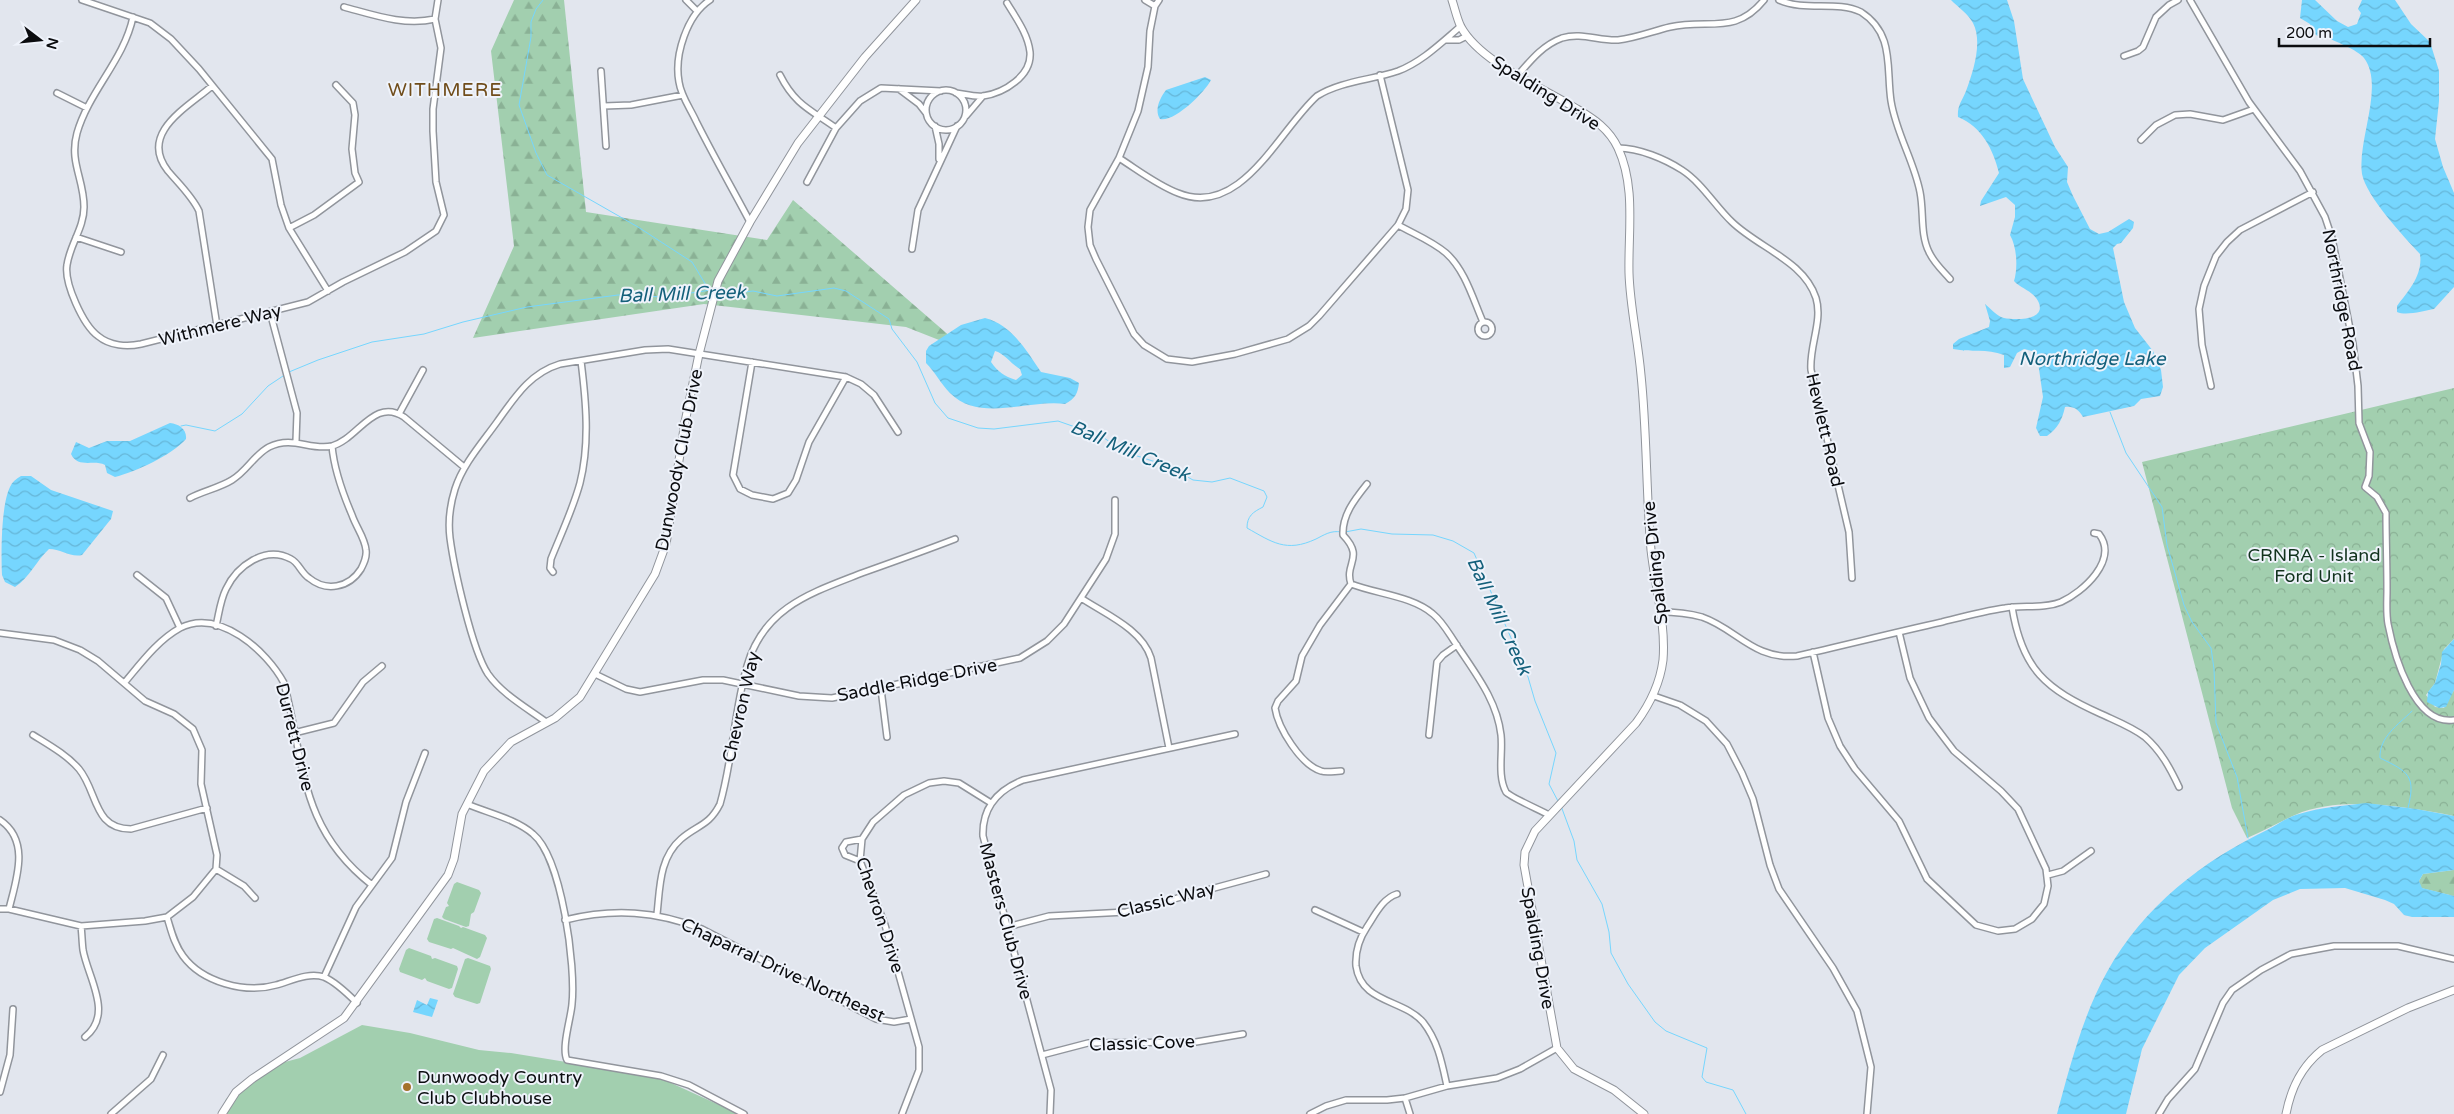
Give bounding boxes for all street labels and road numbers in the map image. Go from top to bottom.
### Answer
street label: Spalding Drive [1488,51,1604,135]
street label: Northridge Road [2317,227,2367,373]
street label: Withmere Way [156,299,284,351]
street label: Dunwoody Club Drive [651,367,707,553]
street label: Hewlett Road [1801,371,1849,489]
street label: Spalding Drive [1638,500,1672,626]
street label: Chevron Way [718,649,765,765]
street label: Saddle Ridge Drive [835,654,999,706]
street label: Durrett Drive [271,681,319,793]
street label: Masters Club Drive [974,840,1038,1002]
street label: Chevron Drive [851,854,909,976]
street label: Classic Way [1115,877,1218,923]
street label: Spalding Drive [1516,885,1560,1011]
street label: Chaparral Drive Northeast [677,913,889,1027]
street label: Classic Cove [1089,1030,1195,1056]

